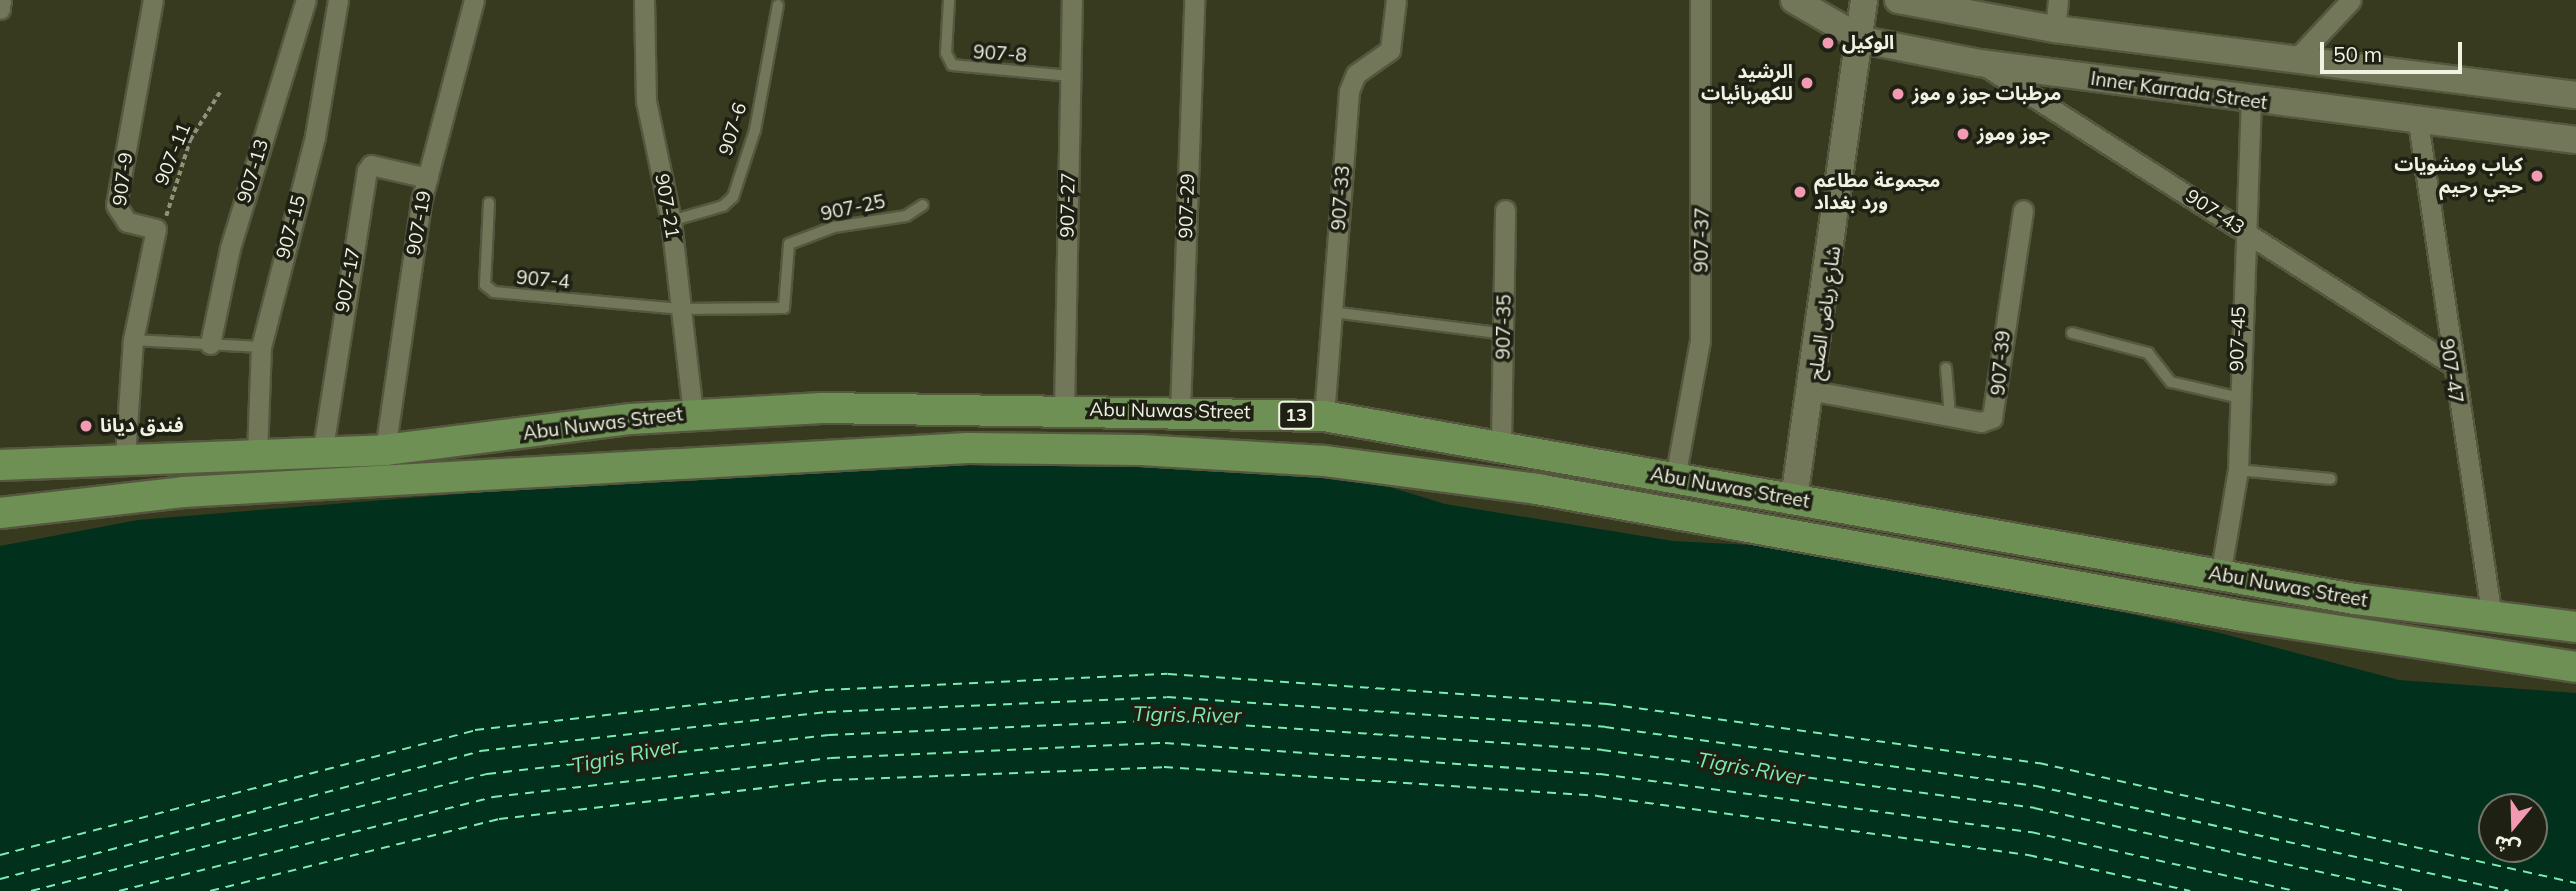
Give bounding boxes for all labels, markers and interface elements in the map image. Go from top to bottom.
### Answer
scale bar [2324,28,2466,72]
place label: الوكيل [1842,32,1894,54]
marker: الوكيل [1820,35,1836,51]
street label: 907-8 [972,41,1028,67]
text: 50 m [2333,41,2382,67]
place label: الرشيد للكهربائيات [1701,61,1793,105]
street label: Inner Karrada Street [2089,67,2269,115]
marker: الرشيد للكهربائيات [1799,75,1815,91]
place label: مرطبات جوز و موز [1912,83,2061,105]
marker: مرطبات جوز و موز [1890,86,1906,102]
street label: 907-6 [714,100,752,158]
street label: 907-11 [150,120,196,188]
place label: جوز وموز [1977,123,2050,145]
marker: جوز وموز [1955,126,1971,142]
street label: 907-13 [233,137,273,205]
street label: 907-9 [108,151,138,207]
place label: كباب ومشويات حجي رحيم [2394,154,2523,198]
street label: 907-33 [1327,165,1355,231]
marker: كباب ومشويات حجي رحيم [2529,168,2545,184]
place label: مجموعة مطاعم ورد بغداد [1814,170,1940,214]
street label: 907-21 [650,172,684,240]
street label: 907-27 [1056,172,1080,238]
street label: 907-29 [1174,173,1200,239]
marker: مجموعة مطاعم ورد بغداد [1792,184,1808,200]
street label: 907-43 [2181,185,2249,239]
street label: 907-19 [402,189,436,257]
street label: 907-25 [819,190,887,226]
street label: 907-15 [272,193,310,261]
street label: 907-37 [1690,207,1714,273]
street label: شارع رياض الصلح [1804,245,1846,381]
street label: 907-17 [331,246,365,314]
street label: 907-4 [515,266,571,294]
street label: 907-35 [1492,294,1516,360]
street label: 907-45 [2225,306,2251,372]
street label: 907-39 [1987,330,2015,396]
street label: 907-47 [2435,337,2467,405]
street label: Abu Nuwas Street [1089,398,1251,424]
road number: 13 [1277,400,1315,430]
street label: Abu Nuwas Street [522,403,684,445]
place label: فندق ديانا [100,415,184,437]
marker: فندق ديانا [78,418,94,434]
street label: Abu Nuwas Street [1649,463,1811,513]
street label: Abu Nuwas Street [2207,562,2369,612]
water label: Tigris River [1133,700,1241,728]
water label: Tigris River [569,732,681,778]
water label: Tigris River [1695,746,1807,790]
north arrow [2478,793,2548,863]
text: ش [2491,830,2523,862]

